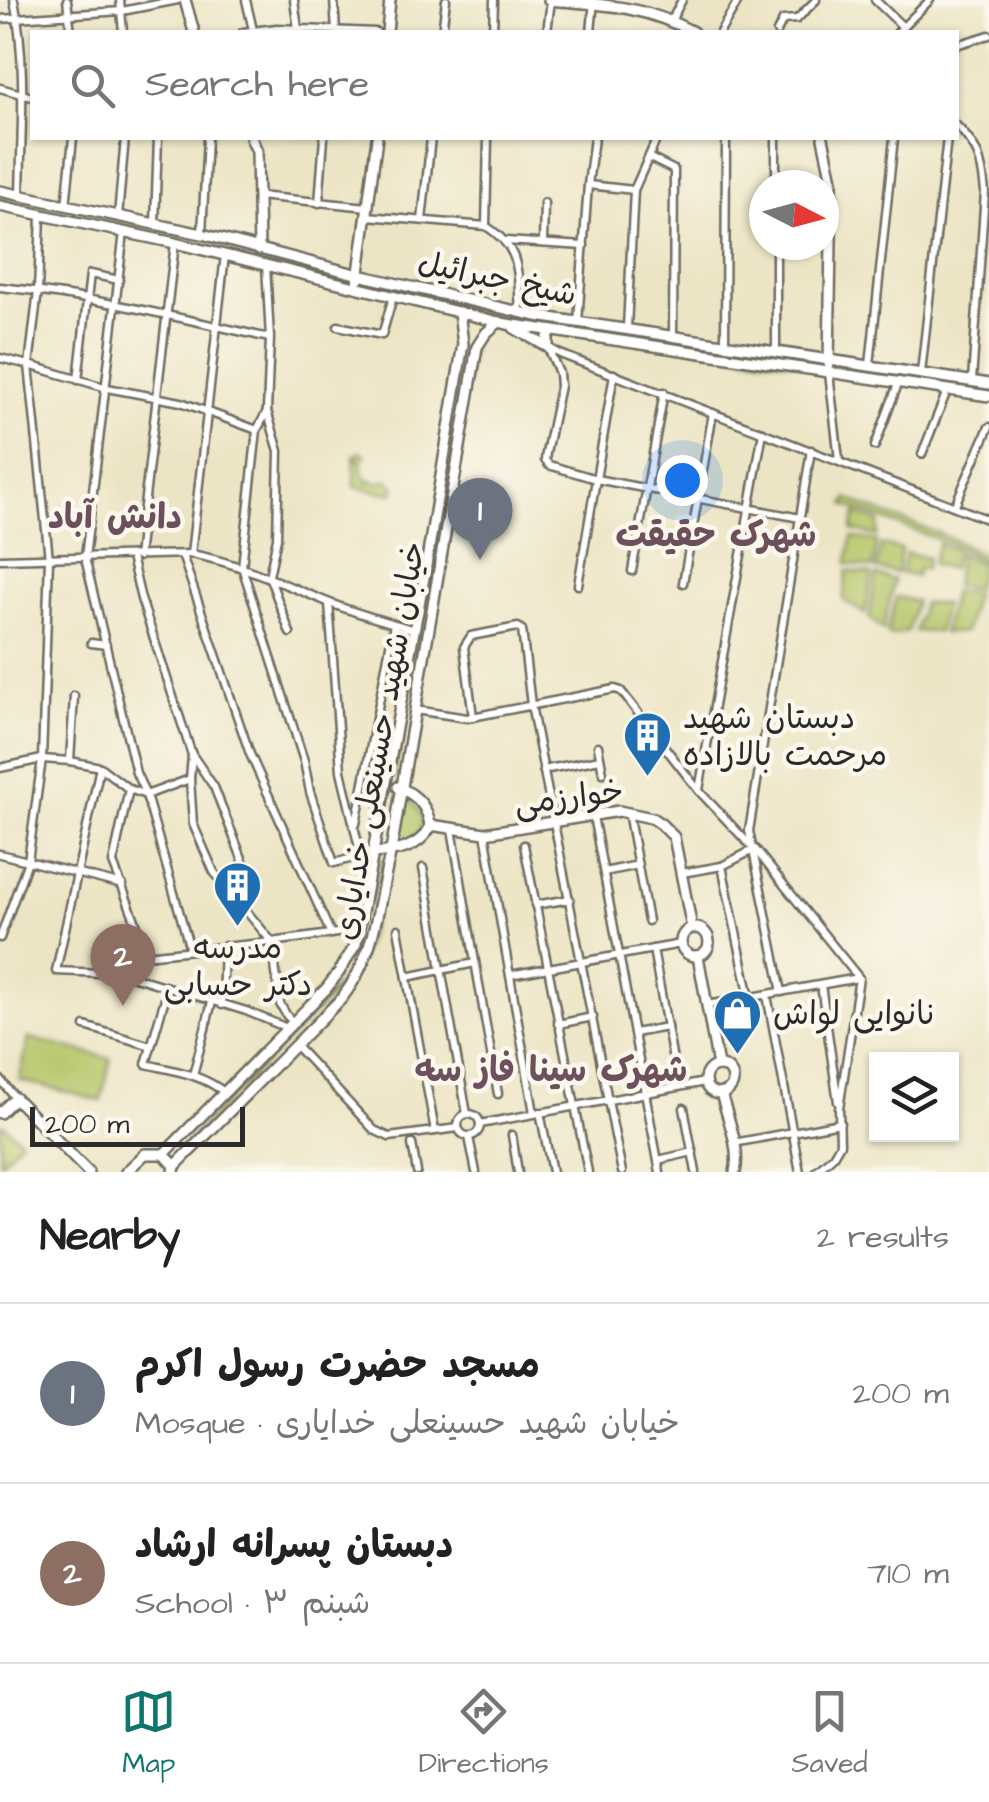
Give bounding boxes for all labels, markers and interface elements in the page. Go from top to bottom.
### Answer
search box [30,30,959,140]
icon: search [65,58,120,113]
text: Search here [145,59,369,111]
north arrow [749,170,839,260]
street label: شیخ جبرائیل [413,240,581,318]
your location [657,455,708,506]
pin: 1 [448,478,512,560]
district label: دانش آباد [48,493,182,542]
district label: شهرک حقیقت [615,511,817,560]
street label: خیابان شهید حسینعلی خدایاری [323,538,437,944]
place label: دبستان شهید مرحمت بالازاده [683,696,887,778]
building icon: دبستان شهید مرحمت بالازاده [622,710,674,778]
street label: خوارزمی [512,769,626,827]
building icon: مدرسه دکتر حسابی [212,860,264,928]
pin: 2 [90,924,156,1006]
place label: مدرسه دکتر حسابی [164,926,312,1008]
shop icon: نانوایی لواش [712,988,764,1056]
place label: نانوایی لواش [773,992,936,1037]
district label: شهرک سینا فاز سه [415,1046,687,1095]
map controls [869,1052,959,1142]
button: layers [869,1052,959,1142]
scale bar [30,1102,245,1146]
text: 200 m [45,1105,129,1144]
text: Nearby [40,1208,180,1266]
text: 2 results [817,1215,949,1260]
text: مسجد حضرت رسول اکرم [135,1340,540,1392]
text: 1 [70,1371,75,1416]
text: 200 m [853,1371,949,1416]
text: Mosque · خیابان شهید حسینعلی خدایاری [135,1401,680,1446]
text: دبستان پسرانه ارشاد [135,1520,453,1572]
text: 2 [63,1551,82,1596]
text: 710 m [867,1551,949,1596]
text: School · شبنم ۳ [135,1581,370,1626]
tab: Map [121,1684,176,1783]
tab: Directions [419,1684,549,1783]
tab: Saved [791,1684,868,1783]

